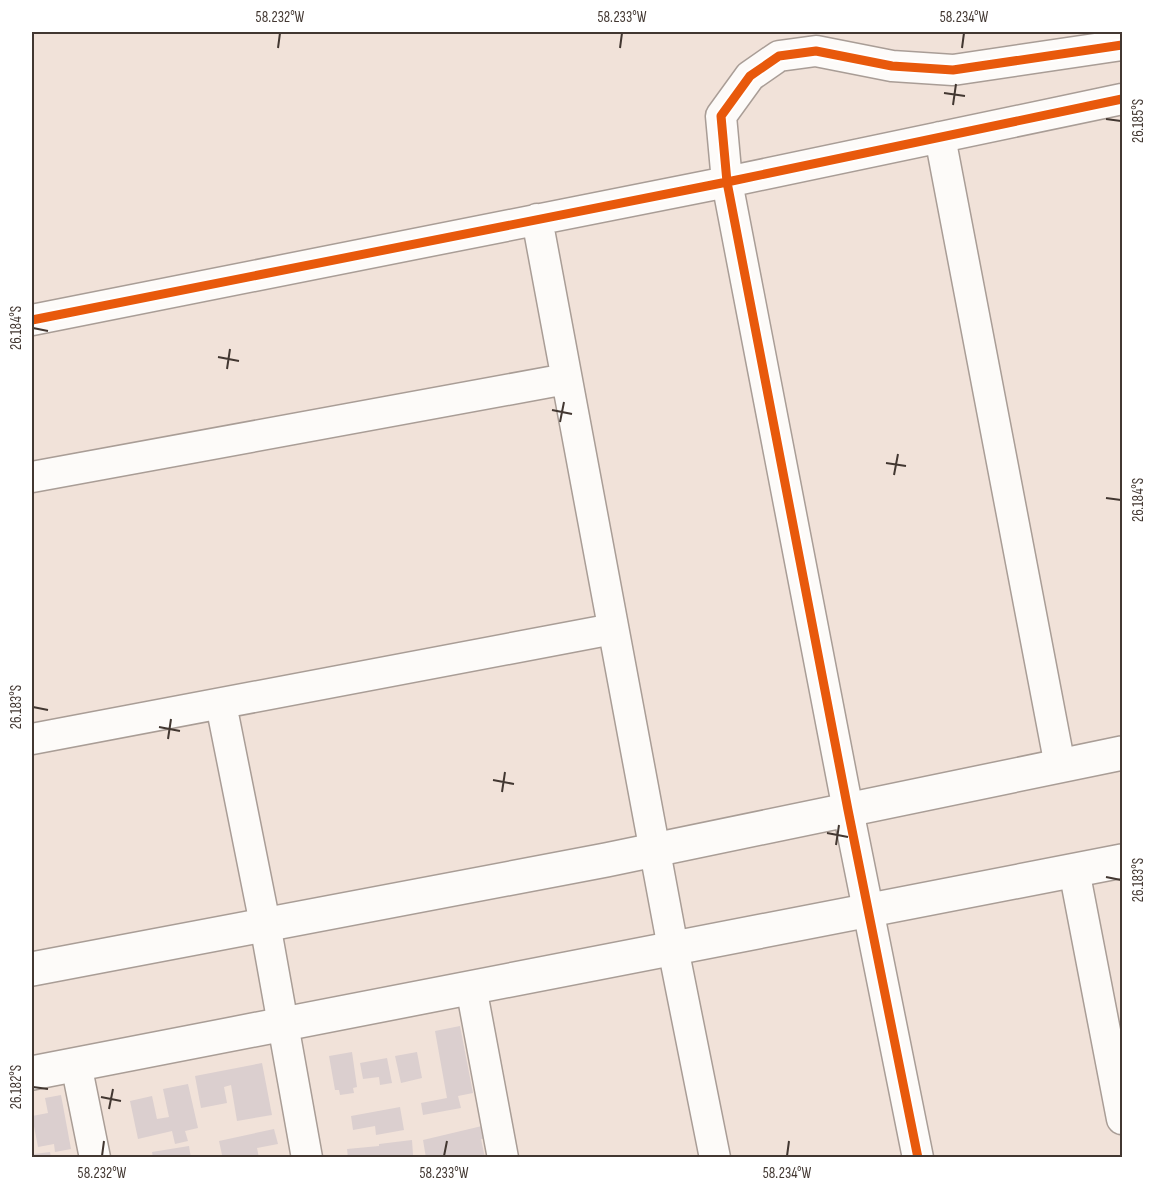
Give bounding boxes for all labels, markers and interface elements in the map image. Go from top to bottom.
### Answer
text: 58.232°W [256,8,305,27]
text: 58.233°W [598,8,647,27]
text: 58.234°W [940,8,988,27]
text: 26.185°S [1129,99,1148,143]
text: 26.184°S [7,306,26,350]
text: 26.184°S [1129,478,1148,522]
text: 26.183°S [7,685,26,729]
text: 26.183°S [1129,858,1148,902]
text: 26.182°S [7,1065,26,1109]
text: 58.232°W [78,1164,127,1183]
text: 58.233°W [420,1164,469,1183]
text: 58.234°W [763,1164,811,1183]

